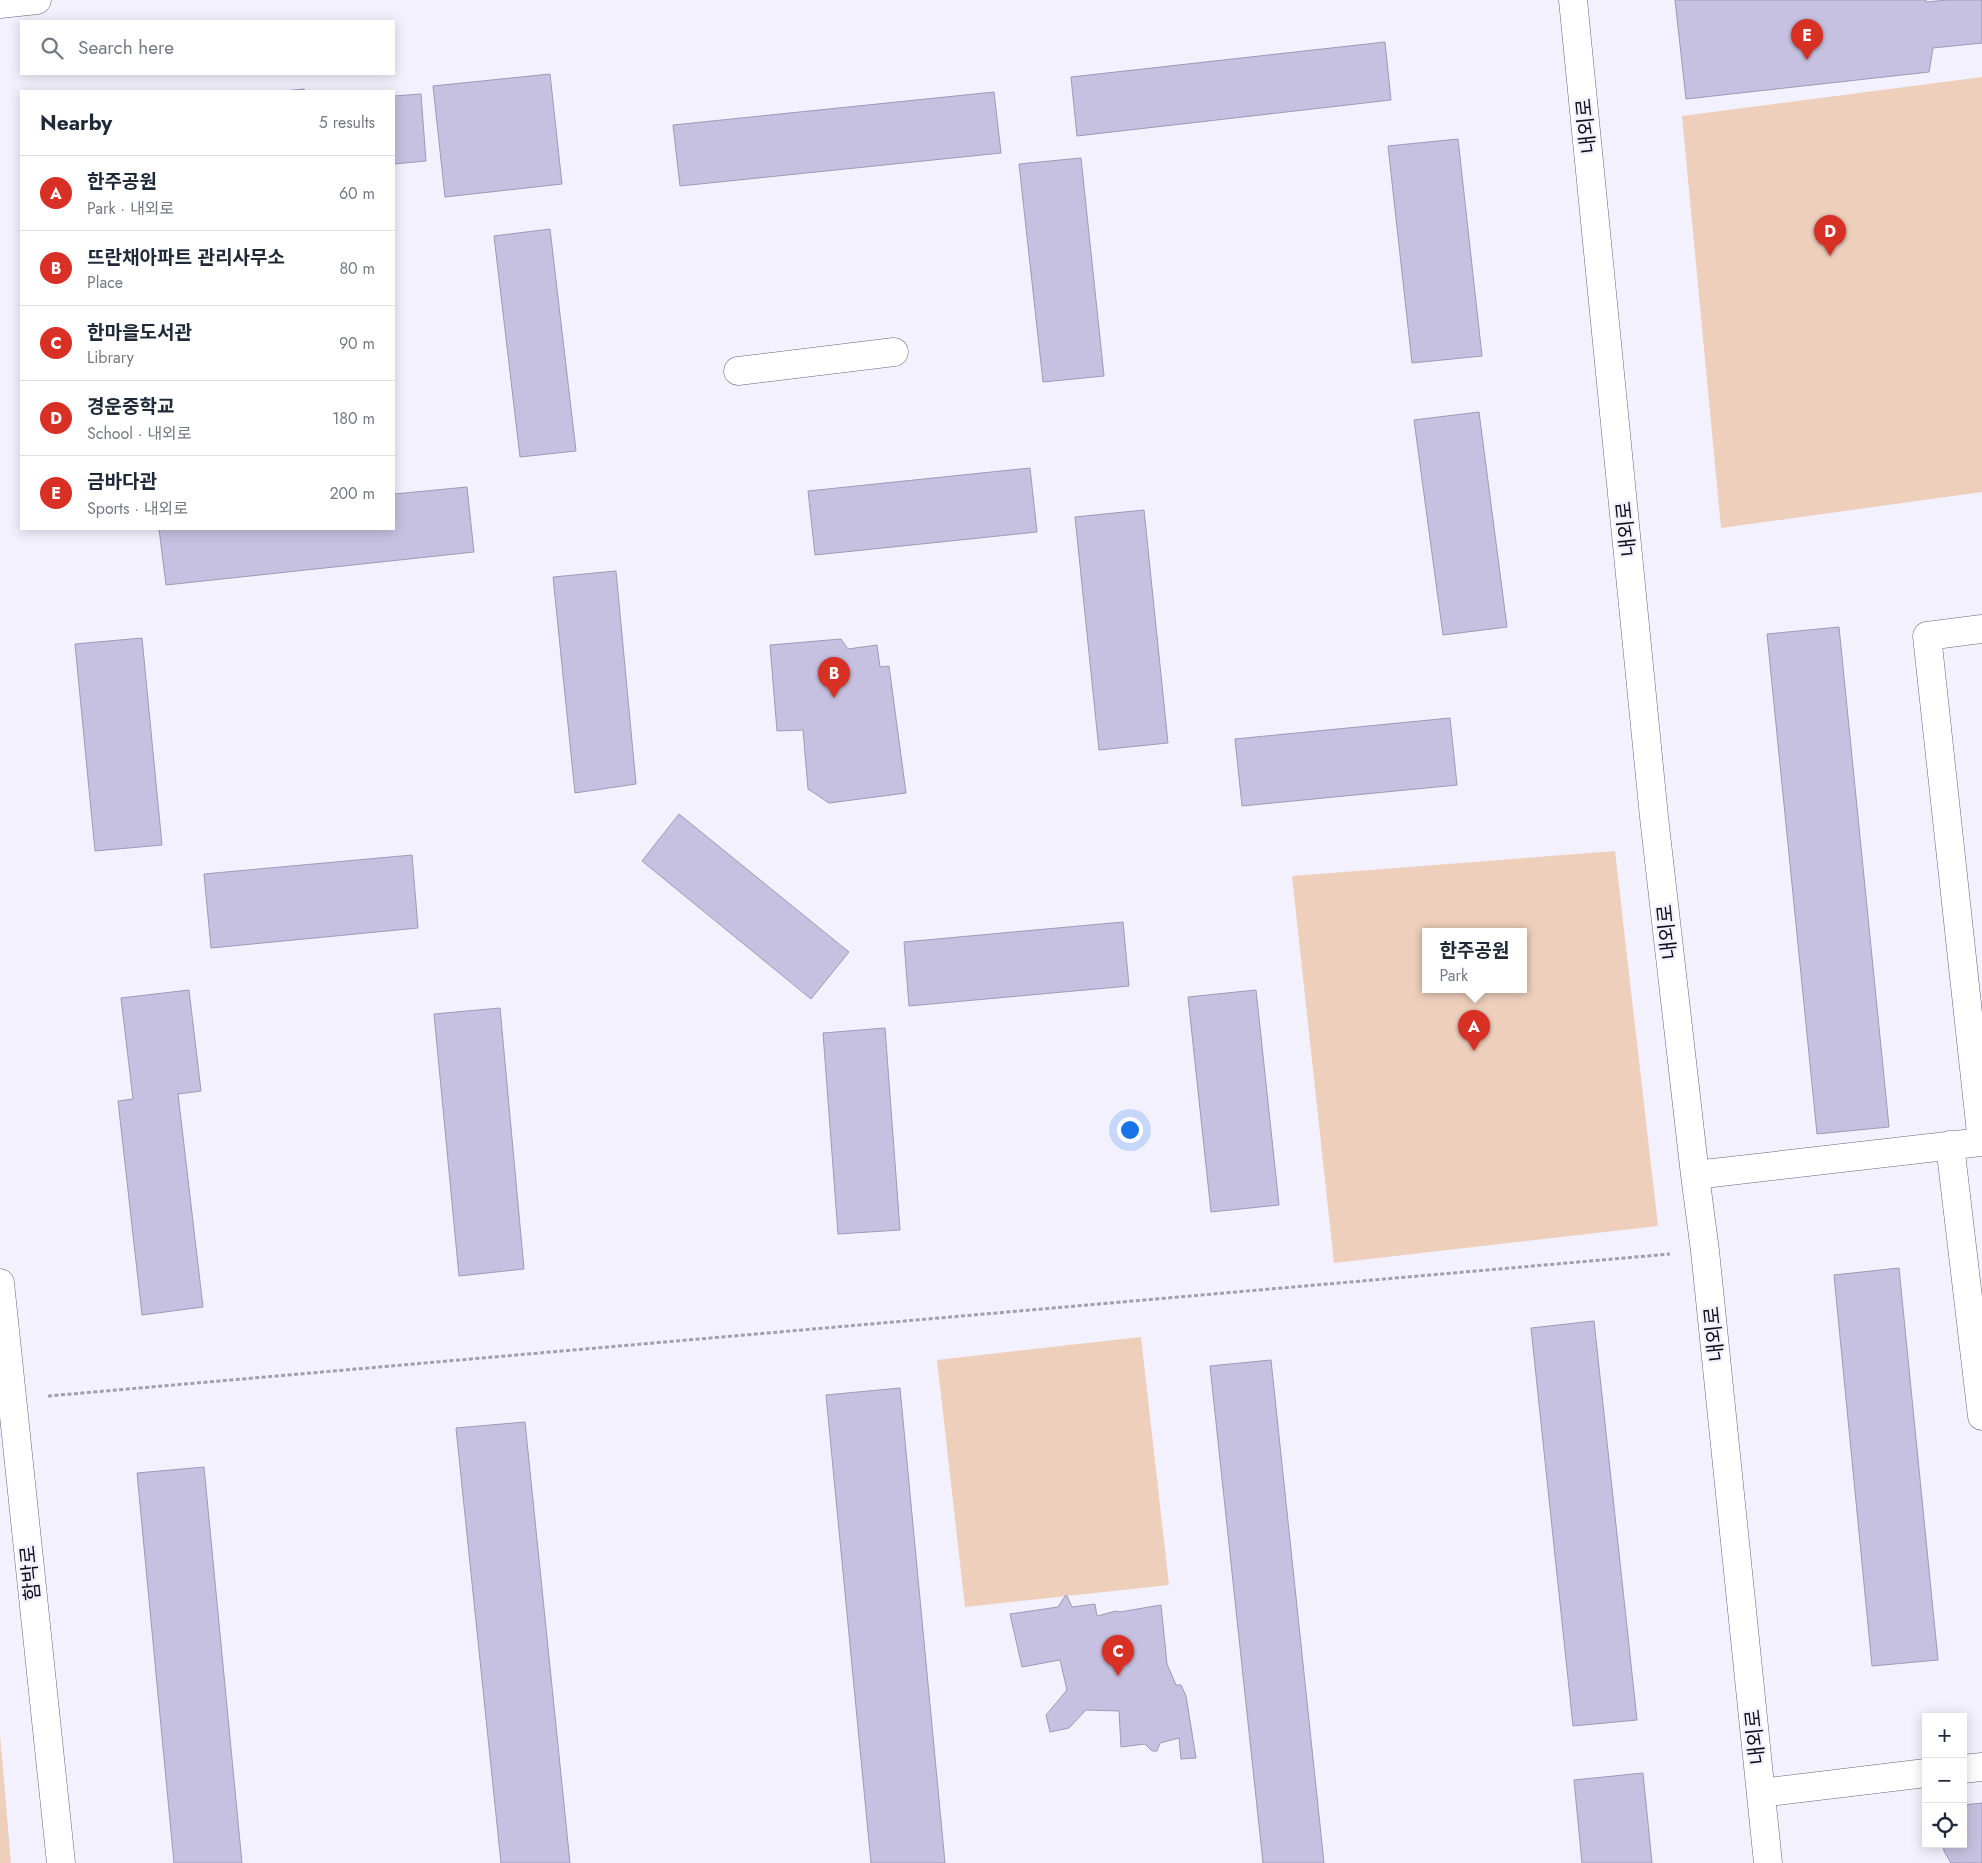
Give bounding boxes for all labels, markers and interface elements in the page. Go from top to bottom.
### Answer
pin: E [1791,19,1823,60]
search box [20,20,395,75]
icon: search [38,34,66,62]
text: Search here [78,34,174,61]
street label: 내외로 [1569,97,1604,155]
text: Nearby [40,108,112,138]
text: 5 results [319,111,375,134]
text: 한주공원 [87,168,157,195]
text: A [50,182,62,205]
text: 60 m [339,182,375,205]
text: Park · 내외로 [87,197,174,220]
pin: D [1814,215,1846,256]
text: 뜨란채아파트 관리사무소 [87,244,285,271]
text: B [51,257,61,280]
text: 80 m [339,257,375,280]
text: Place [87,271,123,294]
text: 한마을도서관 [87,319,192,346]
text: C [50,332,62,355]
text: 90 m [339,332,375,355]
text: Library [87,346,134,369]
text: 경운중학교 [87,393,174,420]
text: D [50,407,62,430]
text: 180 m [332,407,375,430]
text: School · 내외로 [87,422,192,445]
text: 금바다관 [87,468,157,495]
text: E [51,482,61,505]
text: 200 m [329,482,375,505]
text: Sports · 내외로 [87,497,188,520]
street label: 내외로 [1609,500,1644,558]
pin: B [818,657,850,698]
street label: 내외로 [1650,903,1685,961]
popup [1422,928,1527,993]
text: 한주공원 [1440,937,1509,964]
text: Park [1440,964,1468,987]
pin: A [1458,1010,1490,1051]
your location [1117,1117,1143,1143]
street label: 내외로 [1697,1305,1732,1363]
street label: 함박로 [13,1544,48,1602]
pin: C [1102,1635,1134,1676]
street label: 내외로 [1738,1708,1773,1766]
map controls [1922,1713,1967,1848]
button: + [1922,1713,1967,1758]
button: − [1922,1758,1967,1803]
button: locate [1922,1803,1967,1848]

